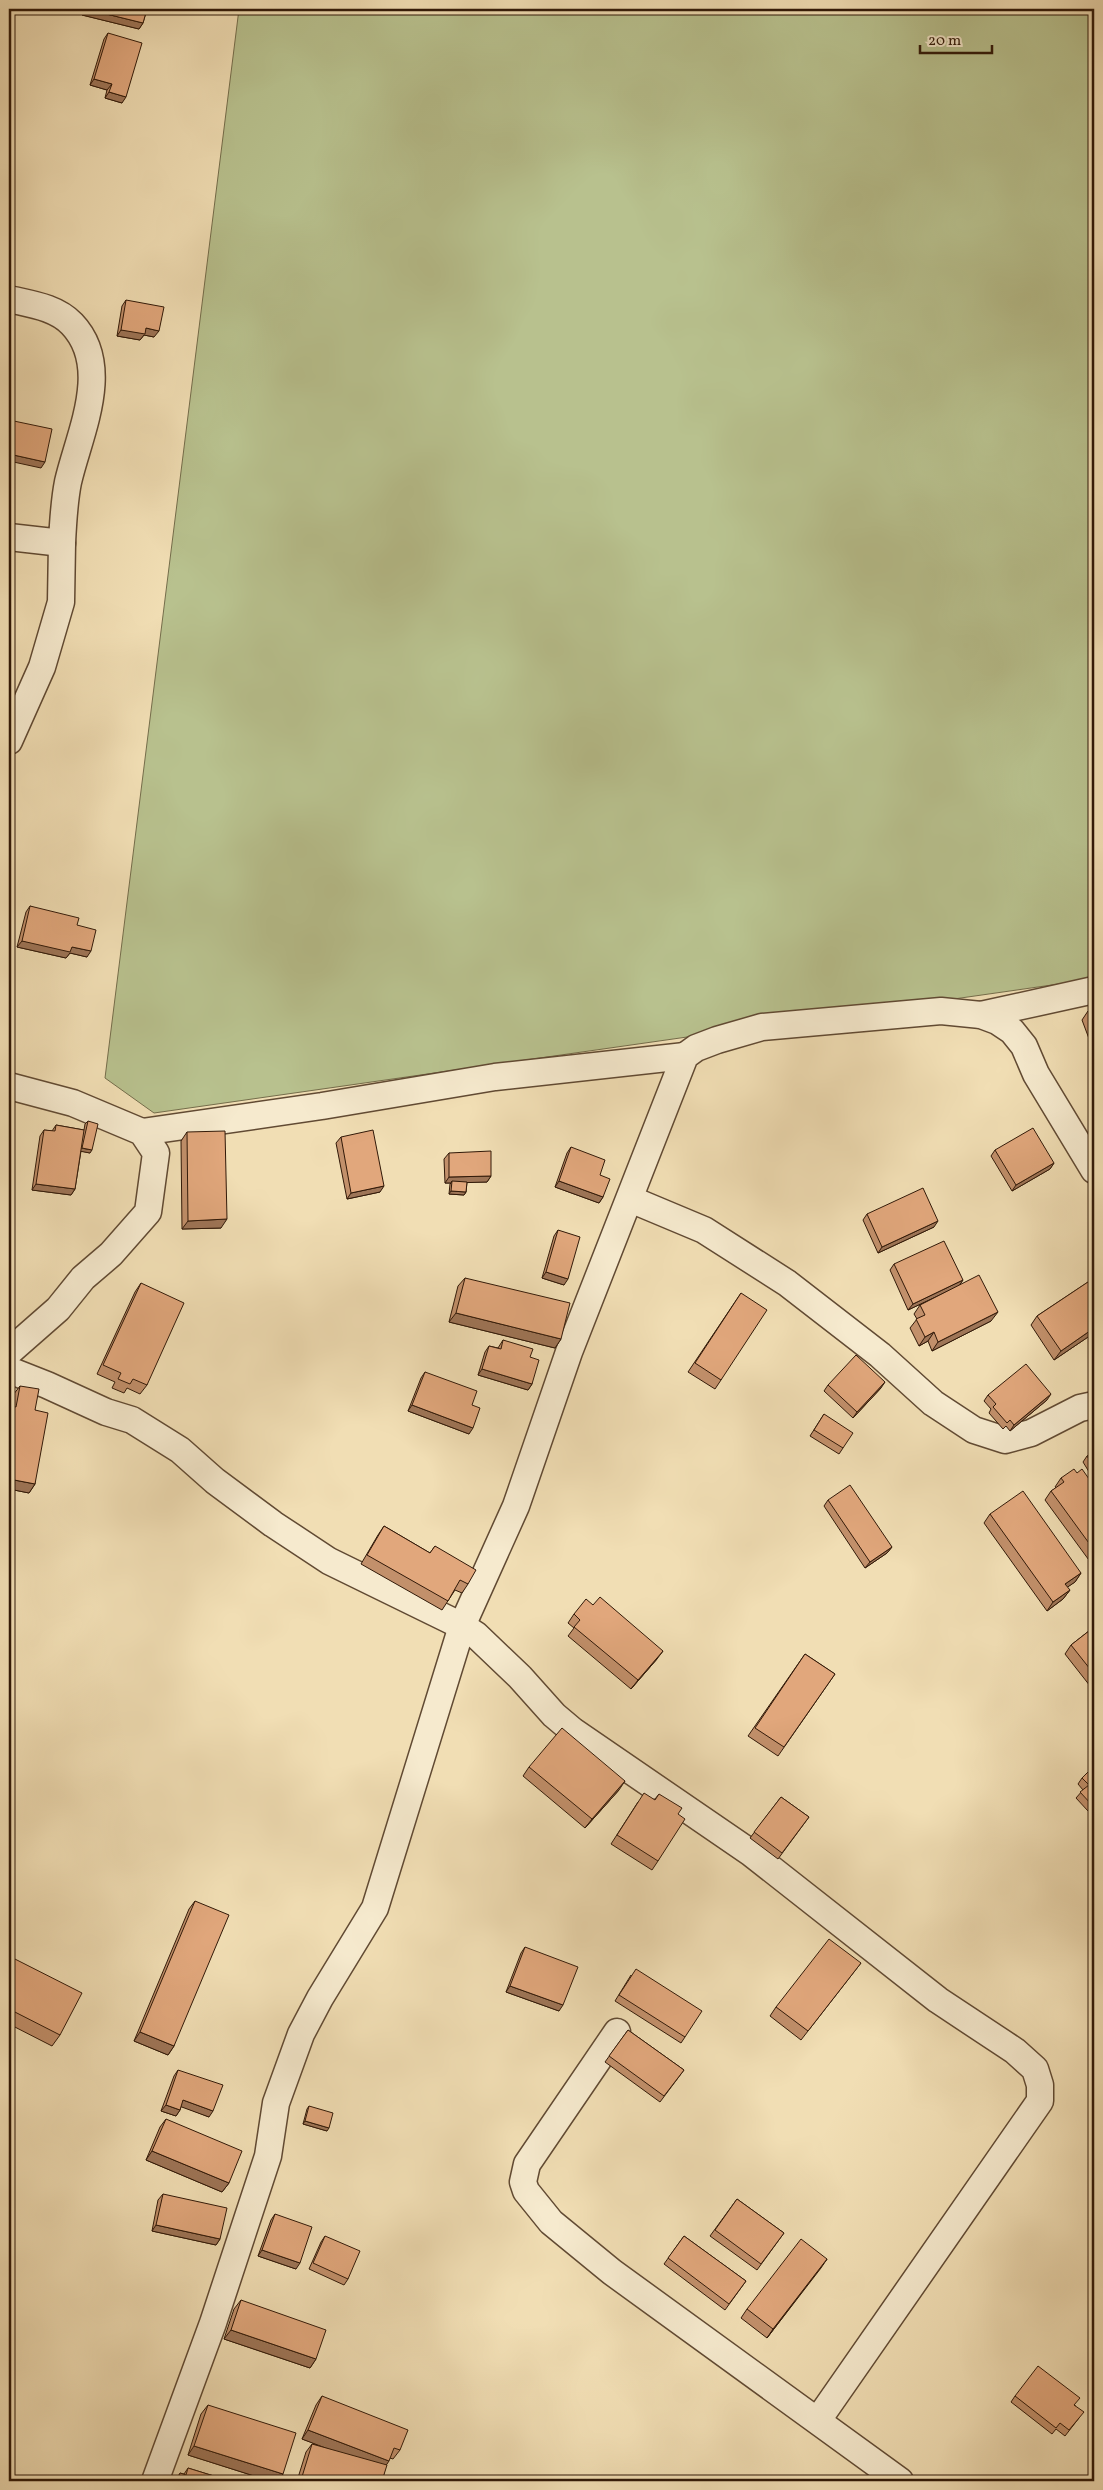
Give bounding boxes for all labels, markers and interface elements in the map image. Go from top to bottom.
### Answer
scale bar [920,22,993,54]
text: 20 m [928,31,961,52]

